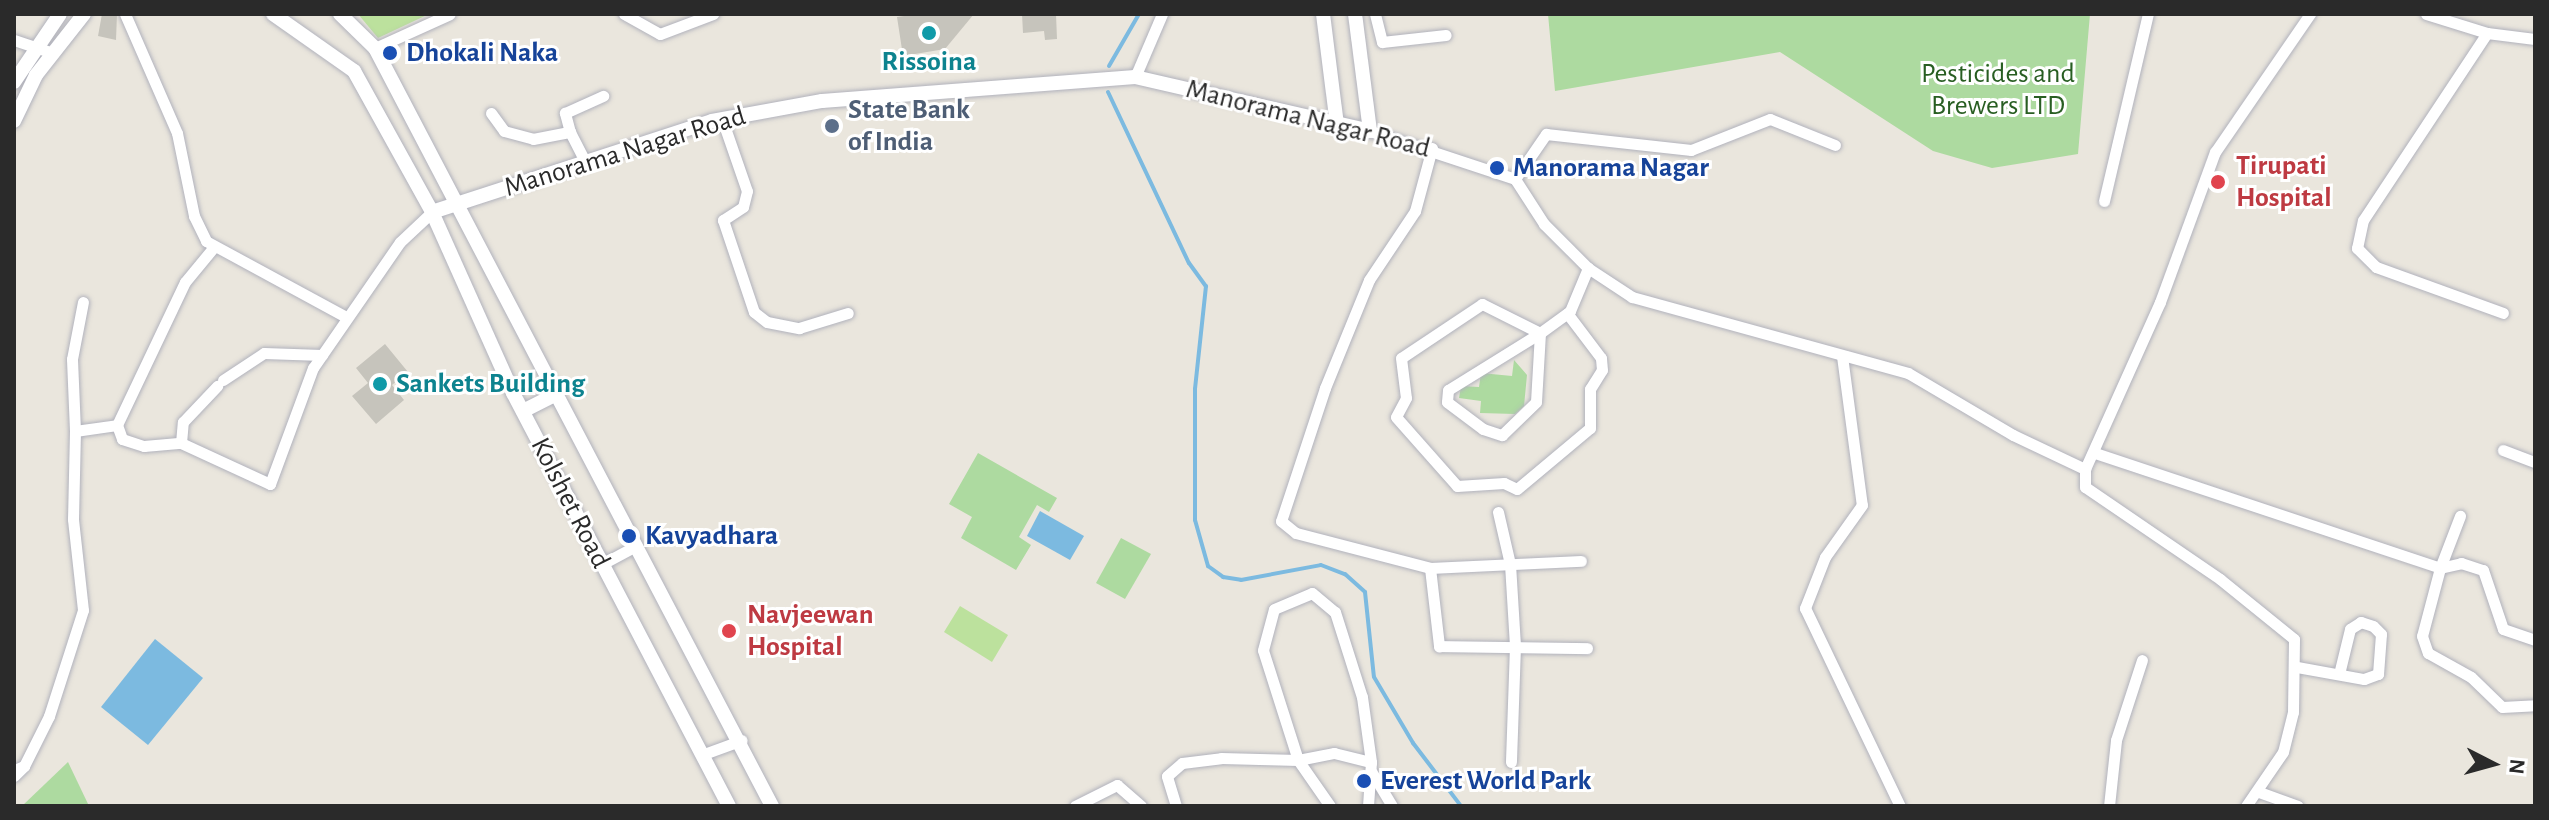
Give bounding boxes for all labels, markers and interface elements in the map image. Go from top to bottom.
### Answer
marker: Rissoina [920,24,938,42]
place label: Dhokali Naka [406,36,558,70]
marker: Dhokali Naka [381,44,399,62]
place label: Rissoina [882,45,976,79]
park label: Pesticides and Brewers LTD [1921,57,2075,123]
street label: Manorama Nagar Road [1182,72,1434,166]
place label: State Bank of India [848,93,970,159]
street label: Manorama Nagar Road [500,99,750,205]
marker: State Bank of India [823,117,841,135]
place label: Tirupati Hospital [2236,149,2332,215]
place label: Manorama Nagar [1513,151,1709,185]
marker: Manorama Nagar [1488,159,1506,177]
marker: Tirupati Hospital [2207,171,2229,193]
place label: Sankets Building [396,367,585,401]
marker: Sankets Building [371,375,389,393]
street label: Kolshet Road [523,432,617,574]
place label: Kavyadhara [645,519,778,553]
marker: Kavyadhara [620,527,638,545]
place label: Navjeewan Hospital [747,598,873,664]
marker: Navjeewan Hospital [718,620,740,642]
north arrow [2453,724,2533,804]
text: N [2505,758,2529,775]
place label: Everest World Park [1380,764,1591,798]
marker: Everest World Park [1355,772,1373,790]

